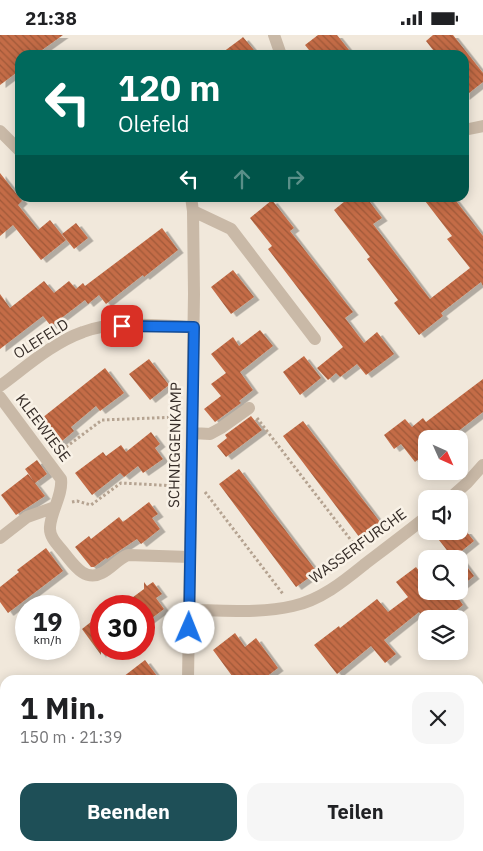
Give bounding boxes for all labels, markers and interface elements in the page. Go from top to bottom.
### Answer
text: 21:38 [25,6,77,30]
text: 120 m [118,65,221,111]
icon: left [35,70,100,135]
text: Olefeld [118,109,190,138]
icon: left [175,165,203,193]
icon: ahead [228,165,256,193]
icon: right [281,165,309,193]
pin [101,305,143,347]
icon: arrive [108,312,136,340]
street label: OLEFELD [10,314,72,363]
street label: SCHNIGGENKAMP [164,382,185,508]
street label: KLEEWIESE [12,390,75,465]
north arrow [418,430,468,480]
map controls [418,430,468,660]
button: sound [418,490,468,540]
street label: WASSERFURCHE [306,504,410,587]
button: search [418,550,468,600]
speed limit sign: 30 [90,595,155,660]
position arrow [162,601,214,653]
text: 19 [32,605,63,638]
button: layers [418,610,468,660]
text: km/h [33,632,62,647]
text: 1 Min. [20,688,105,727]
button: close [412,692,464,744]
text: 150 m · 21:39 [20,727,122,747]
button: Beenden [20,783,237,841]
button: Teilen [247,783,464,841]

